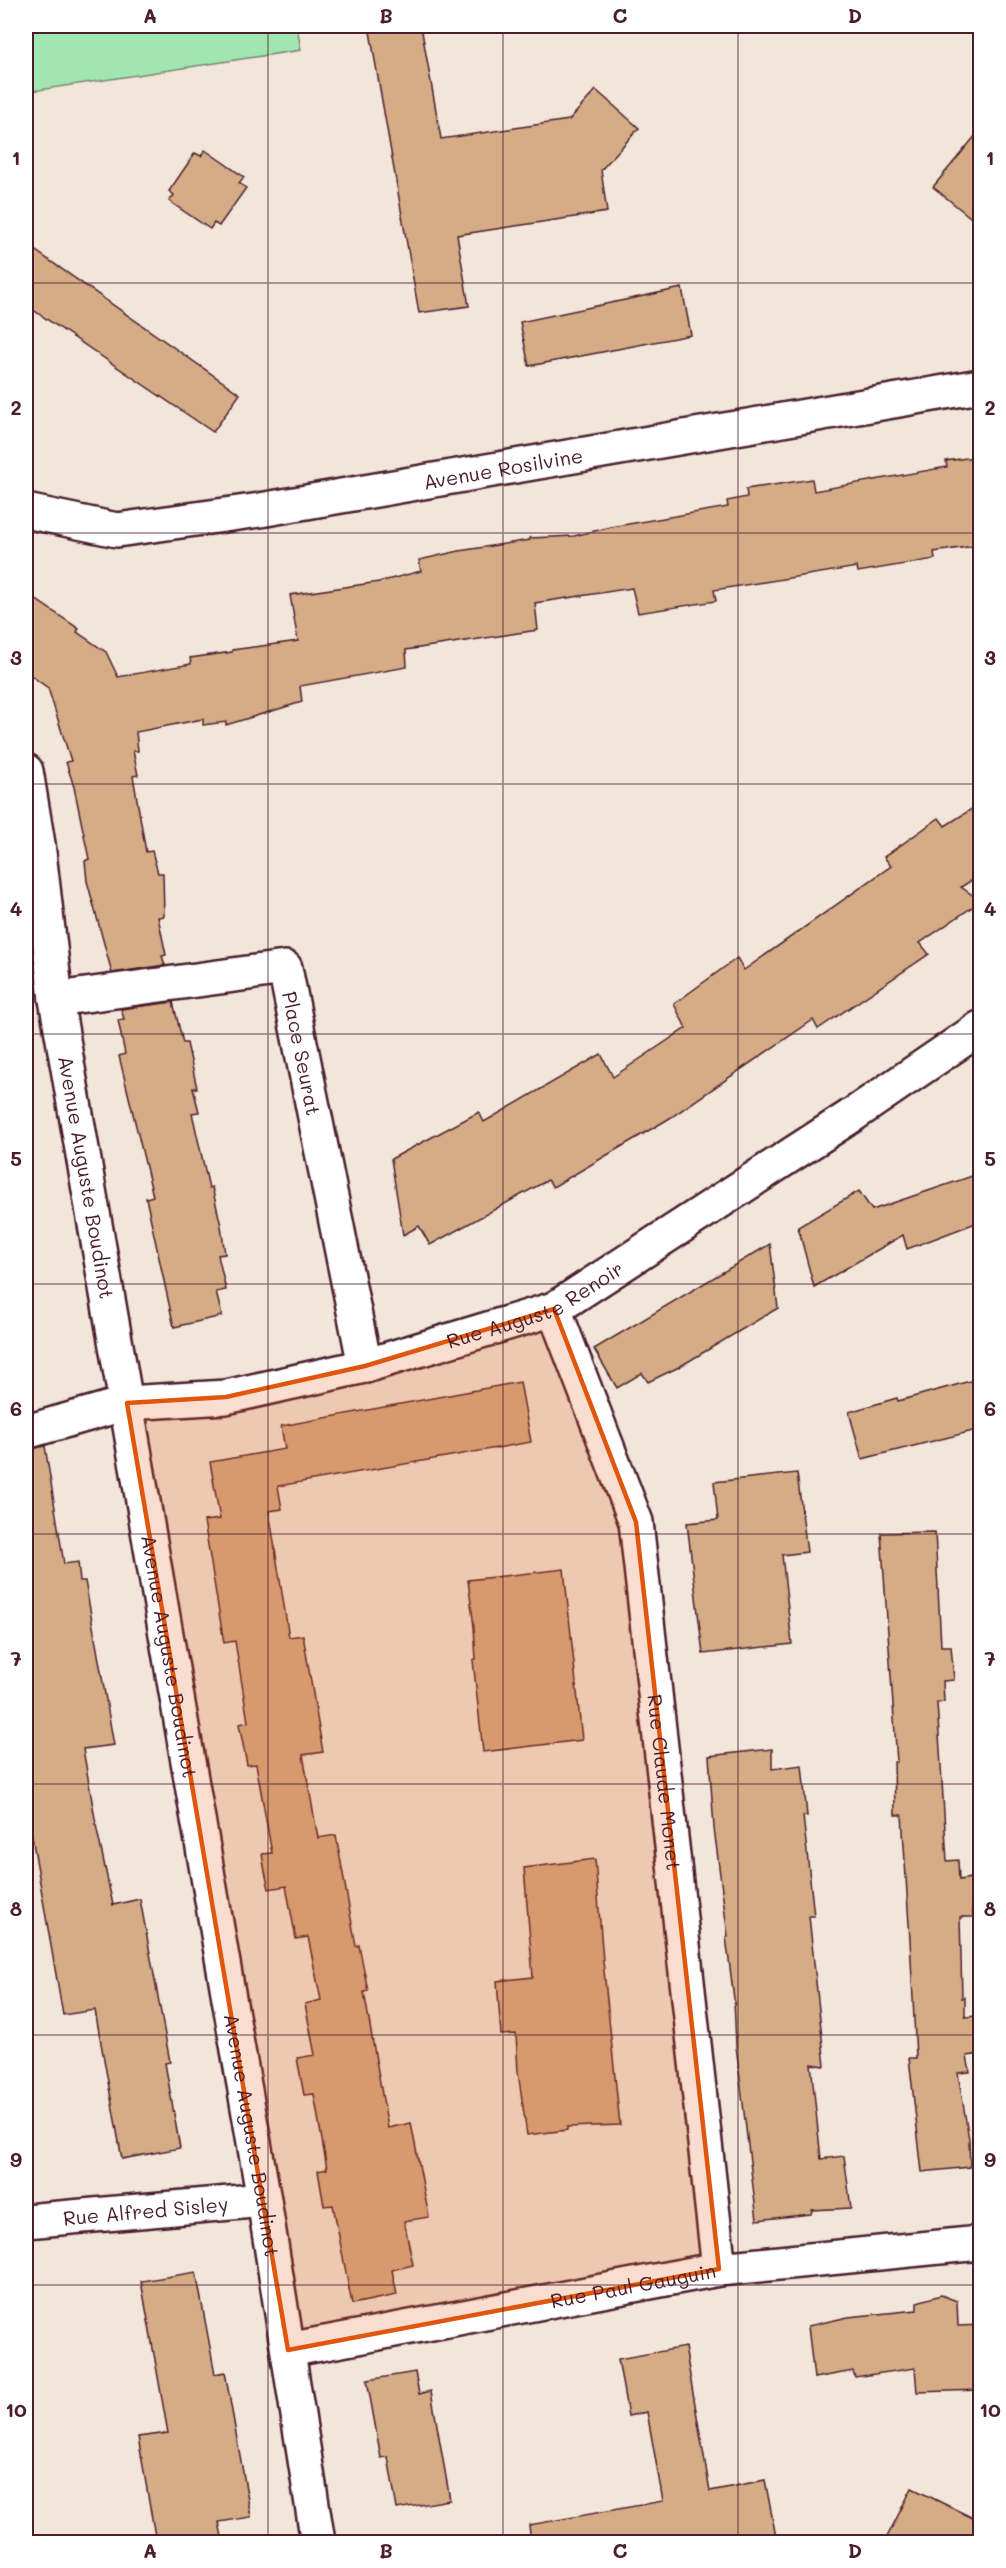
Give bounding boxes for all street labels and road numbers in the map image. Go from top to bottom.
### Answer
street label: Avenue Rosilvine [421,442,585,495]
street label: Place Seurat [277,989,327,1118]
street label: Avenue Auguste Boudinot [53,1054,121,1301]
street label: Rue Auguste Renoir [443,1255,628,1354]
street label: Avenue Auguste Boudinot [136,1533,204,1780]
street label: Rue Claude Monet [642,1693,688,1872]
street label: Avenue Auguste Boudinot [219,2012,286,2259]
street label: Rue Alfred Sisley [62,2190,229,2231]
street label: Rue Paul Gauguin [548,2257,718,2313]

